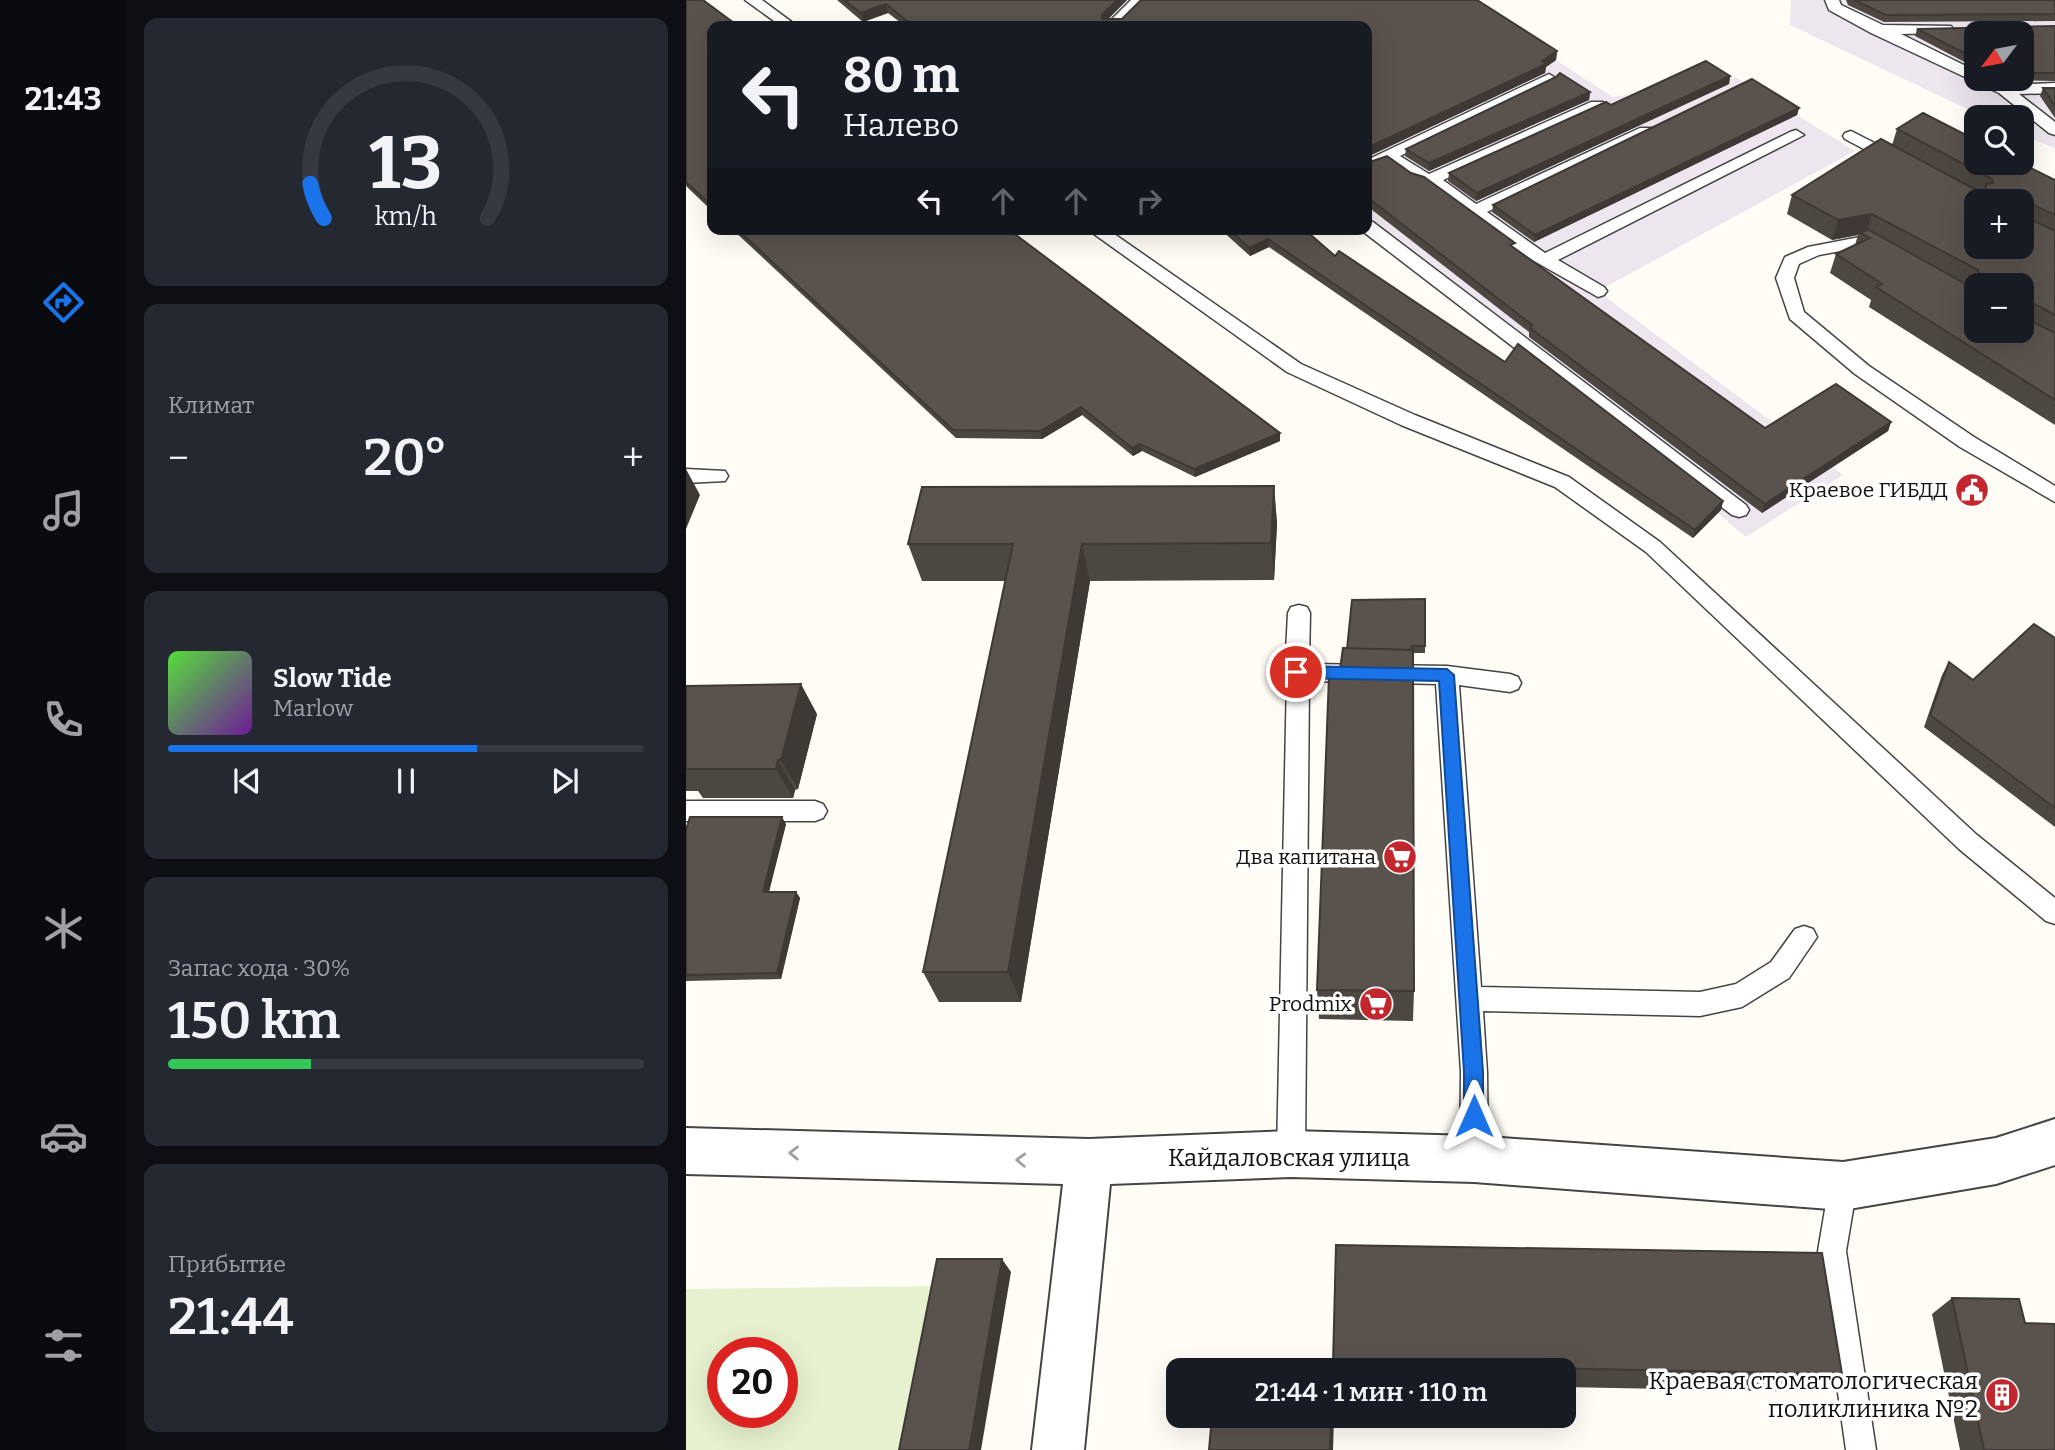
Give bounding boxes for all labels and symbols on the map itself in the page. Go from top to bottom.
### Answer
north arrow [1964,21,2034,91]
public building icon: Краевое ГИБДД [1953,471,1991,509]
place label: Краевое ГИБДД [1789,477,1948,503]
pin [1266,642,1326,702]
supermarket icon: Два капитана [1381,838,1419,876]
place label: Два капитана [1236,844,1376,870]
supermarket icon: Prodmix [1357,985,1395,1023]
place label: Prodmix [1269,991,1352,1017]
position arrow [1437,1079,1511,1153]
street label: Кайдаловская улица [1168,1144,1410,1172]
one-way arrow [788,1145,798,1161]
one-way arrow [1015,1152,1026,1167]
speed limit sign: 20 [707,1337,798,1428]
place label: Краевая стоматологическая поликлиника №2 [1649,1367,1978,1423]
building icon: Краевая стоматологическая поликлиника №2 [1983,1376,2021,1414]

